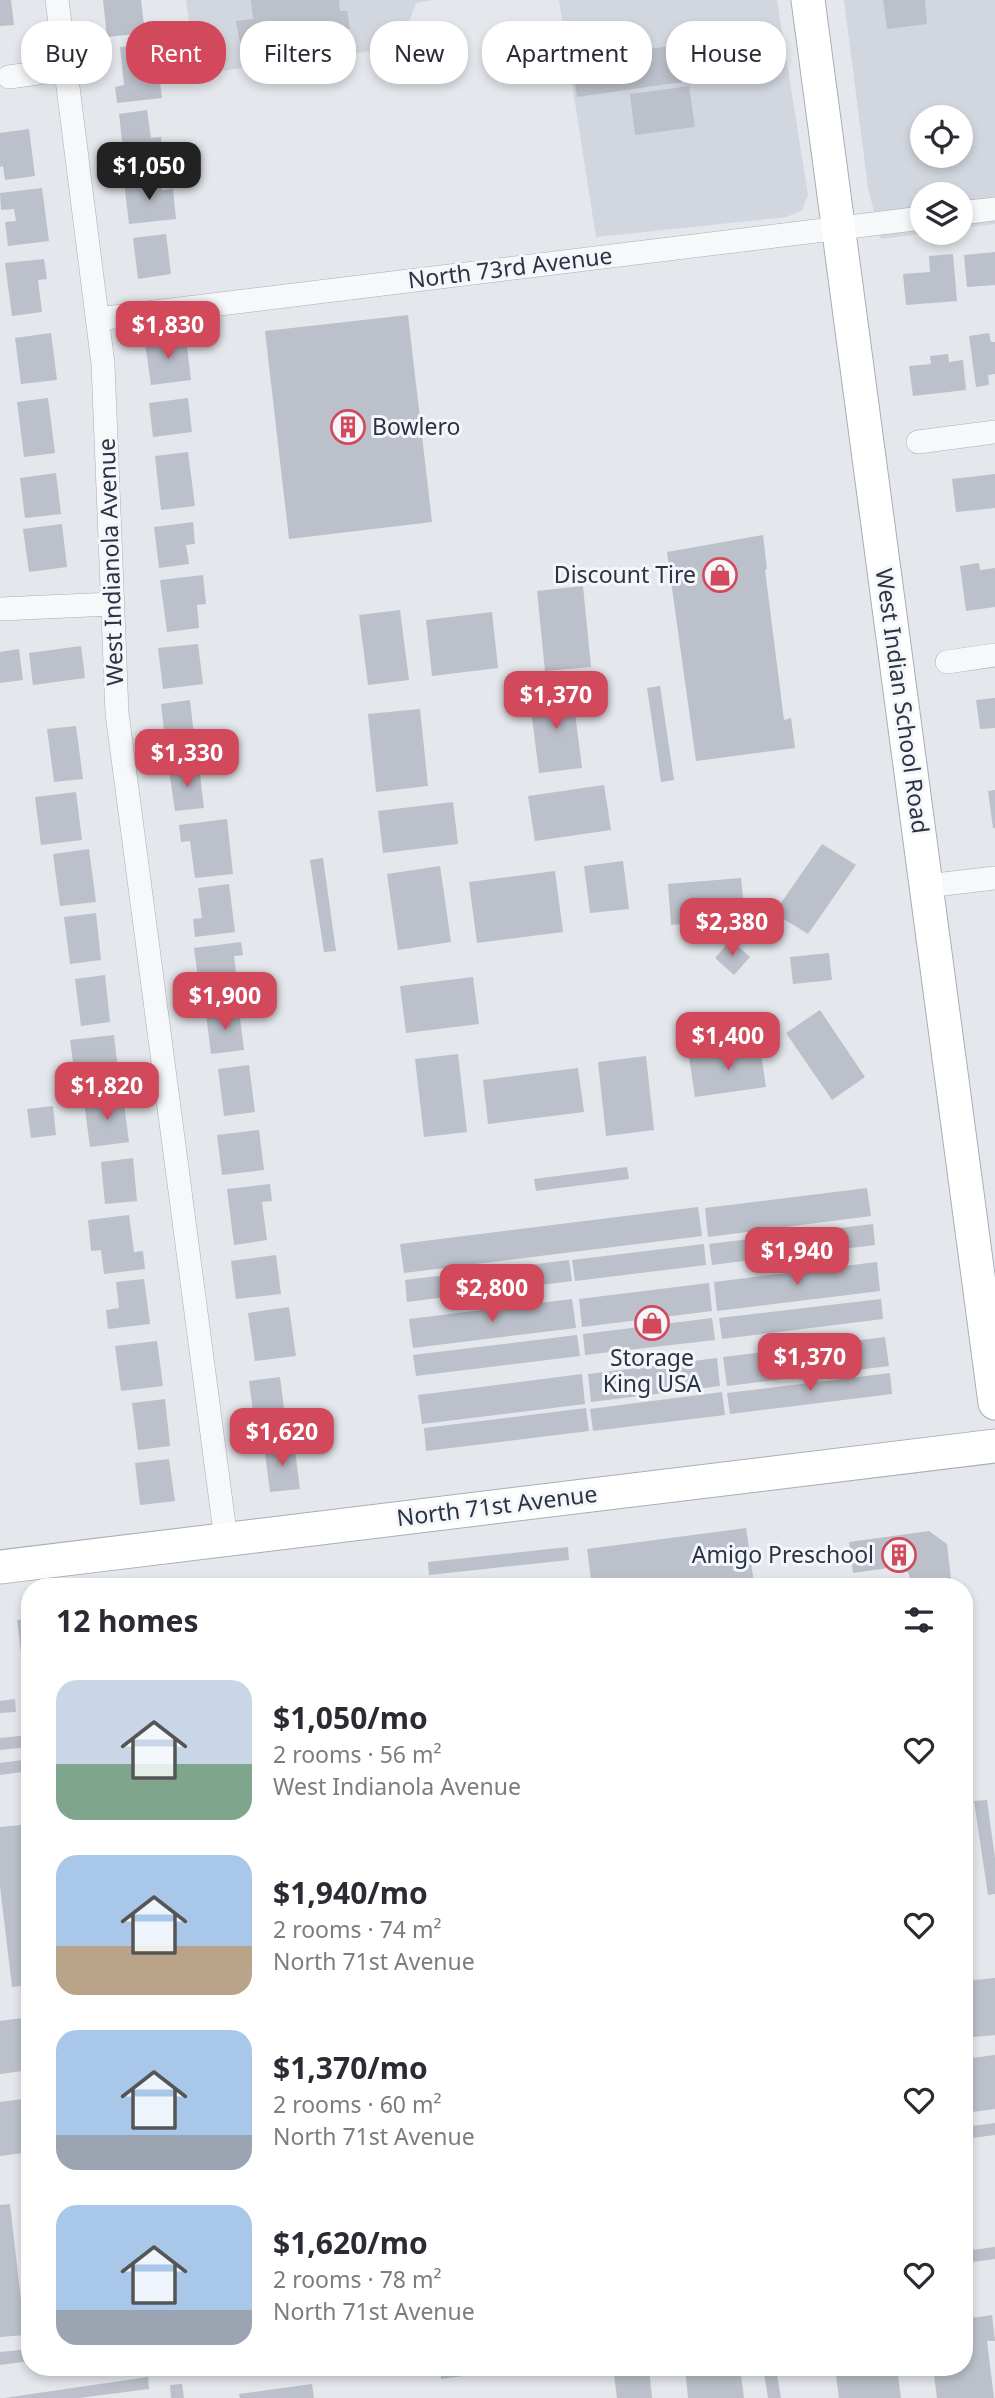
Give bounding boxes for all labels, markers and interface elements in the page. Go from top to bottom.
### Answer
chip: Buy [21,21,112,84]
chip: Rent [126,21,226,84]
chip: Filters [240,21,356,84]
chip: New [370,21,468,84]
chip: Apartment [482,21,652,84]
chip: House [666,21,786,84]
map controls [910,105,973,245]
button: locate [910,105,973,168]
pin: $1,050 [92,142,206,202]
text: $1,050 [113,149,185,181]
button: layers [910,182,973,245]
street label: North 73rd Avenue [406,239,614,295]
pin: $1,830 [111,302,225,361]
text: $1,830 [132,308,204,340]
building icon: Bowlero [329,408,367,446]
place label: Bowlero [372,410,460,442]
street label: West Indianola Avenue [90,438,130,686]
shop icon: Discount Tire [701,556,739,594]
place label: Discount Tire [554,558,696,590]
street label: West Indian School Road [869,566,937,835]
pin: $1,370 [499,672,613,731]
text: $1,370 [520,678,592,710]
pin: $1,330 [130,730,244,789]
text: $1,330 [151,736,223,768]
pin: $2,380 [675,898,789,958]
text: $2,380 [696,905,768,937]
pin: $1,900 [168,972,282,1032]
text: $1,900 [189,979,261,1011]
pin: $1,400 [671,1012,785,1072]
text: $1,400 [692,1019,764,1051]
pin: $1,820 [50,1062,164,1122]
text: $1,820 [71,1069,143,1101]
pin: $1,940 [740,1228,854,1287]
text: $1,940 [761,1234,833,1266]
pin: $2,800 [435,1264,549,1324]
text: $2,800 [456,1271,528,1303]
shop icon: Storage King USA [633,1304,671,1342]
pin: $1,370 [753,1334,867,1393]
text: $1,370 [774,1340,846,1372]
place label: Storage King USA [603,1341,702,1399]
pin: $1,620 [225,1408,339,1468]
text: $1,620 [246,1415,318,1447]
street label: North 71st Avenue [395,1477,599,1533]
building icon: Amigo Preschool [880,1536,918,1574]
place label: Amigo Preschool [692,1538,874,1570]
text: 12 homes [56,1600,199,1641]
icon: filters [900,1601,938,1639]
text: $1,050/mo [273,1697,428,1738]
icon: home [112,1708,196,1792]
icon: heart [900,1731,938,1769]
text: 2 rooms · 56 m² [273,1738,442,1770]
text: West Indianola Avenue [273,1770,521,1802]
text: $1,940/mo [273,1872,428,1913]
icon: home [112,1883,196,1967]
icon: heart [900,1906,938,1944]
text: 2 rooms · 74 m² [273,1913,442,1945]
text: North 71st Avenue [273,1945,475,1977]
text: $1,370/mo [273,2047,428,2088]
icon: home [112,2058,196,2142]
icon: heart [900,2081,938,2119]
text: 2 rooms · 60 m² [273,2088,442,2120]
text: North 71st Avenue [273,2120,475,2152]
text: $1,620/mo [273,2222,428,2263]
icon: home [112,2233,196,2317]
icon: heart [900,2256,938,2294]
text: 2 rooms · 78 m² [273,2263,442,2295]
text: North 71st Avenue [273,2295,475,2327]

